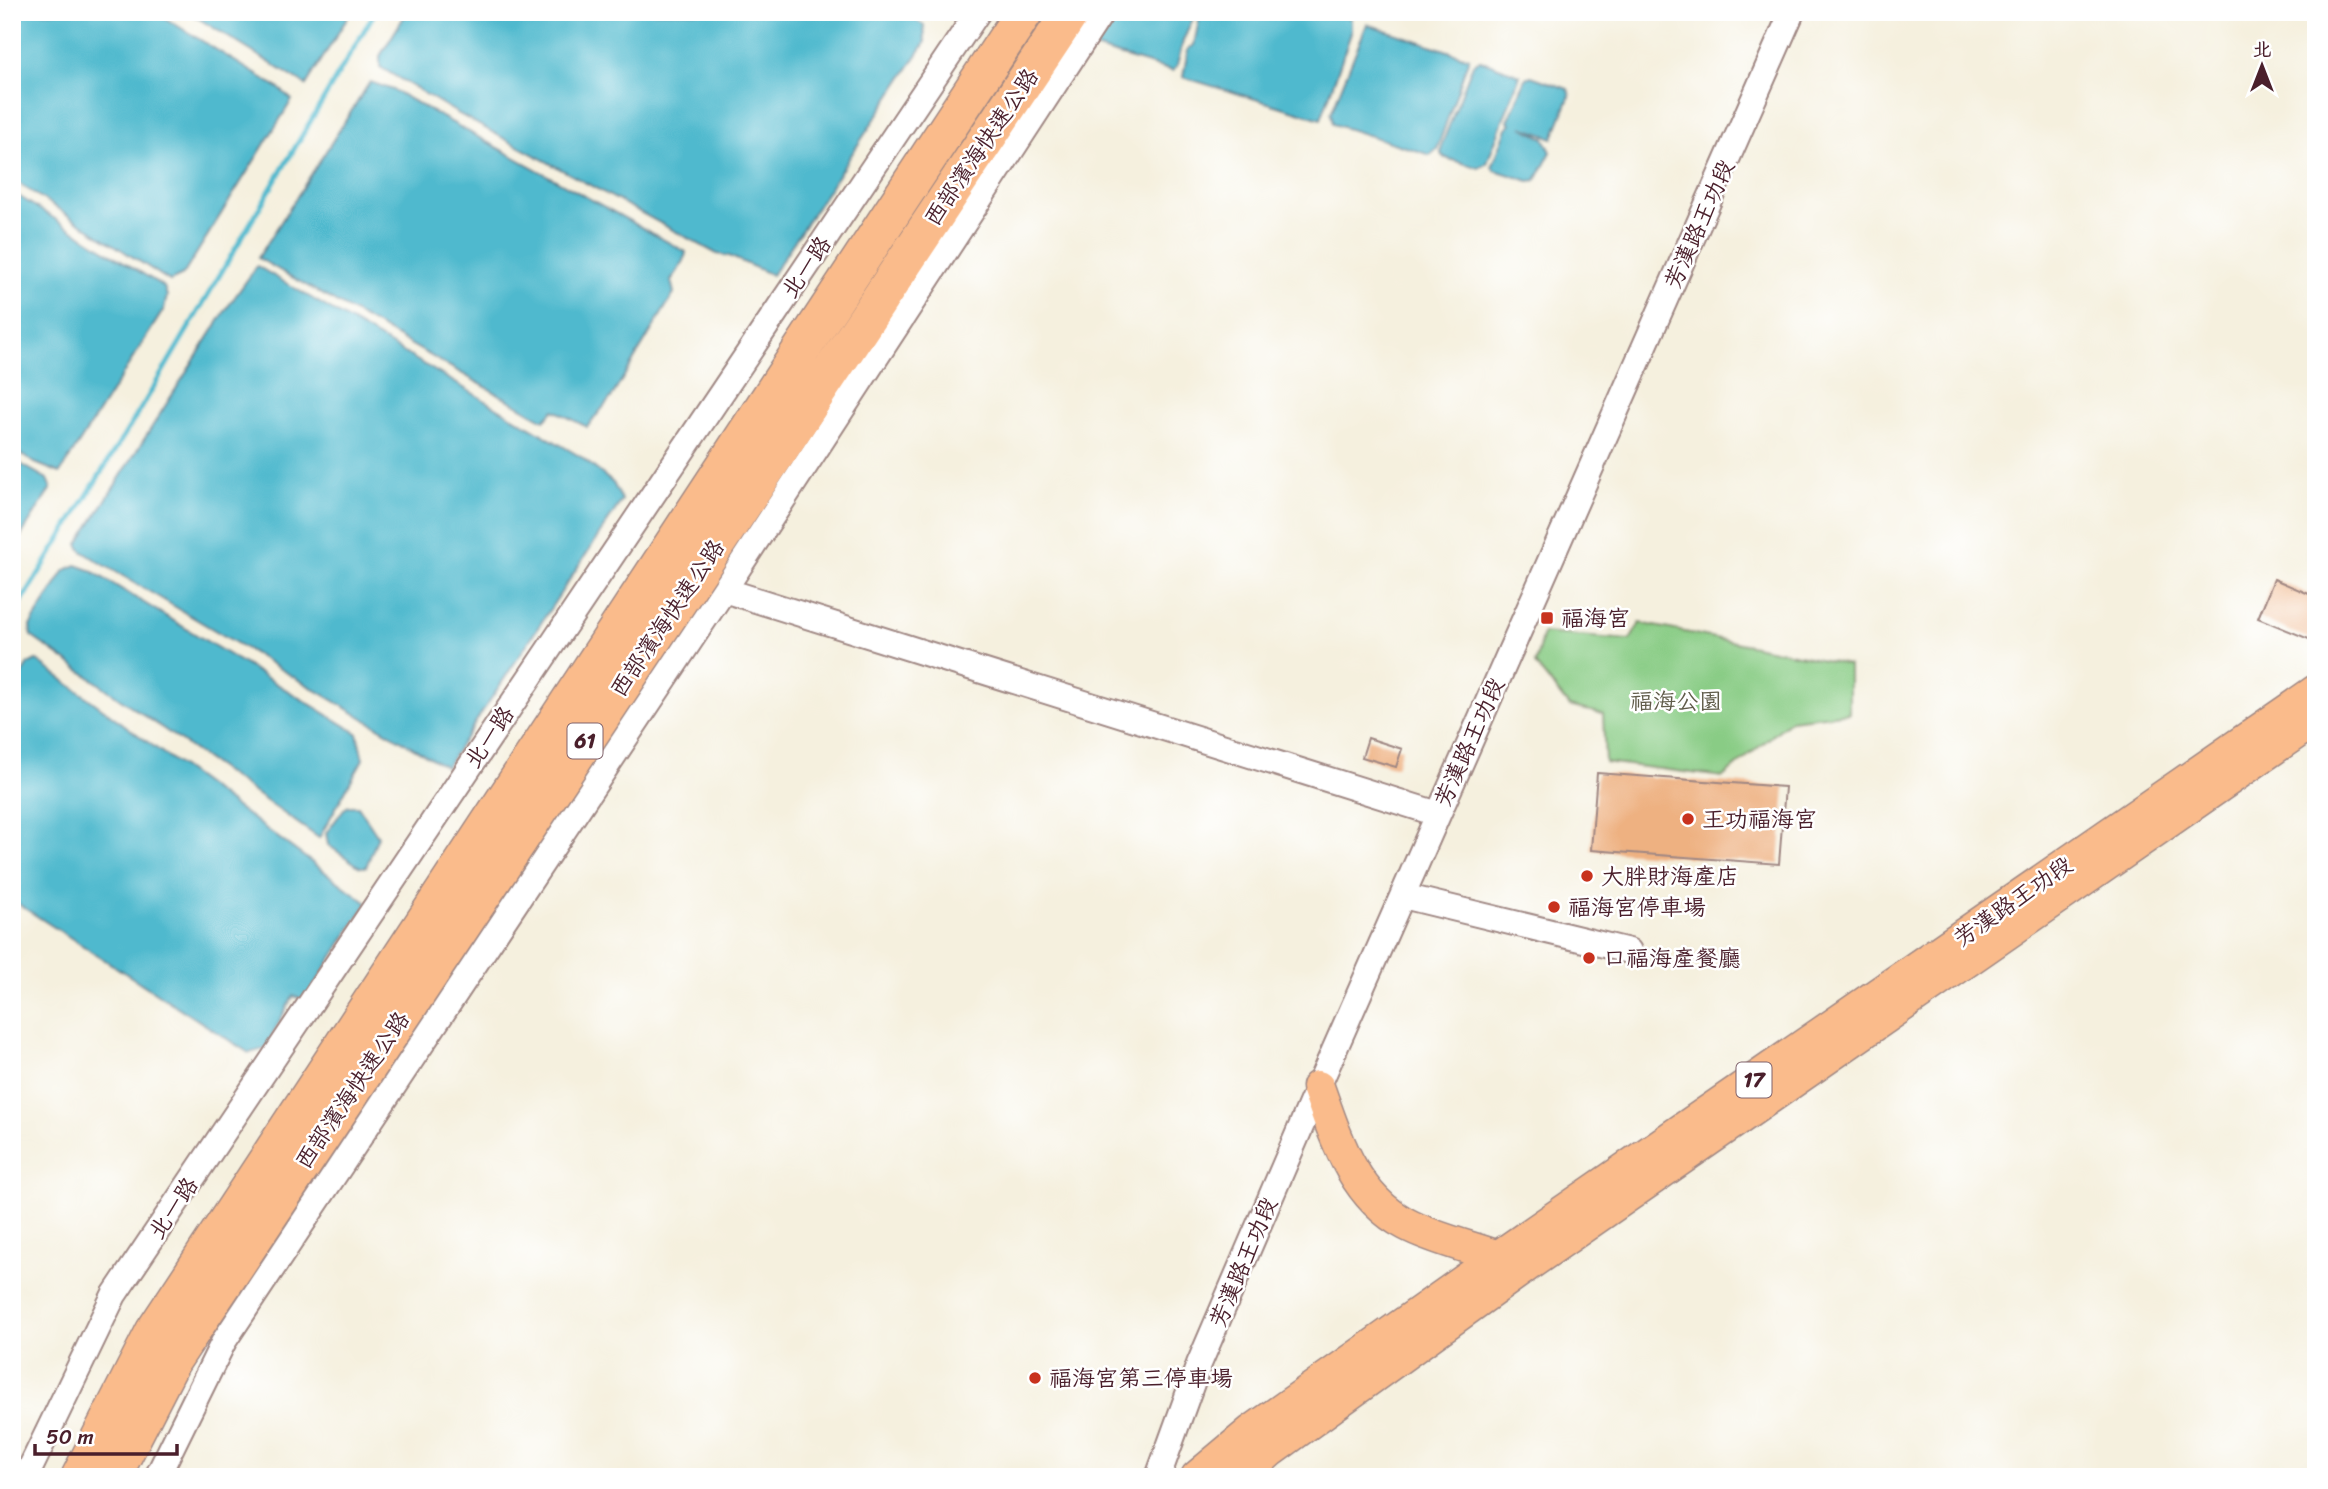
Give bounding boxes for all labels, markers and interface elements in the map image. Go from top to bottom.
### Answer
north arrow [2226,32,2296,102]
text: 北 [2252,33,2272,66]
street label: 西部濱海快速公路 [913,60,1050,235]
street label: 芳漢路王功段 [1653,153,1746,296]
street label: 北一路 [770,227,843,307]
street label: 西部濱海快速公路 [599,531,736,706]
place label: 福海宮 [1561,598,1630,639]
marker: 福海宮 [1539,610,1555,626]
street label: 芳漢路王功段 [1423,671,1516,814]
park label: 福海公園 [1630,681,1722,722]
street label: 北一路 [453,697,526,777]
road number: 61 [568,724,602,758]
place label: 王功福海宮 [1702,799,1817,840]
marker: 王功福海宮 [1680,811,1696,827]
street label: 芳漢路王功段 [1945,845,2082,958]
place label: 大胖財海產店 [1601,856,1739,897]
marker: 大胖財海產店 [1579,868,1595,884]
place label: 福海宮停車場 [1568,887,1706,928]
marker: 福海宮停車場 [1546,899,1562,915]
place label: 口福海產餐廳 [1603,938,1741,979]
marker: 口福海產餐廳 [1581,950,1597,966]
street label: 西部濱海快速公路 [284,1003,421,1178]
road number: 17 [1736,1062,1772,1098]
street label: 北一路 [137,1168,210,1248]
street label: 芳漢路王功段 [1198,1191,1289,1334]
place label: 福海宮第三停車場 [1049,1358,1233,1399]
marker: 福海宮第三停車場 [1027,1370,1043,1386]
scale bar [35,1412,177,1456]
text: 50 m [46,1418,94,1456]

